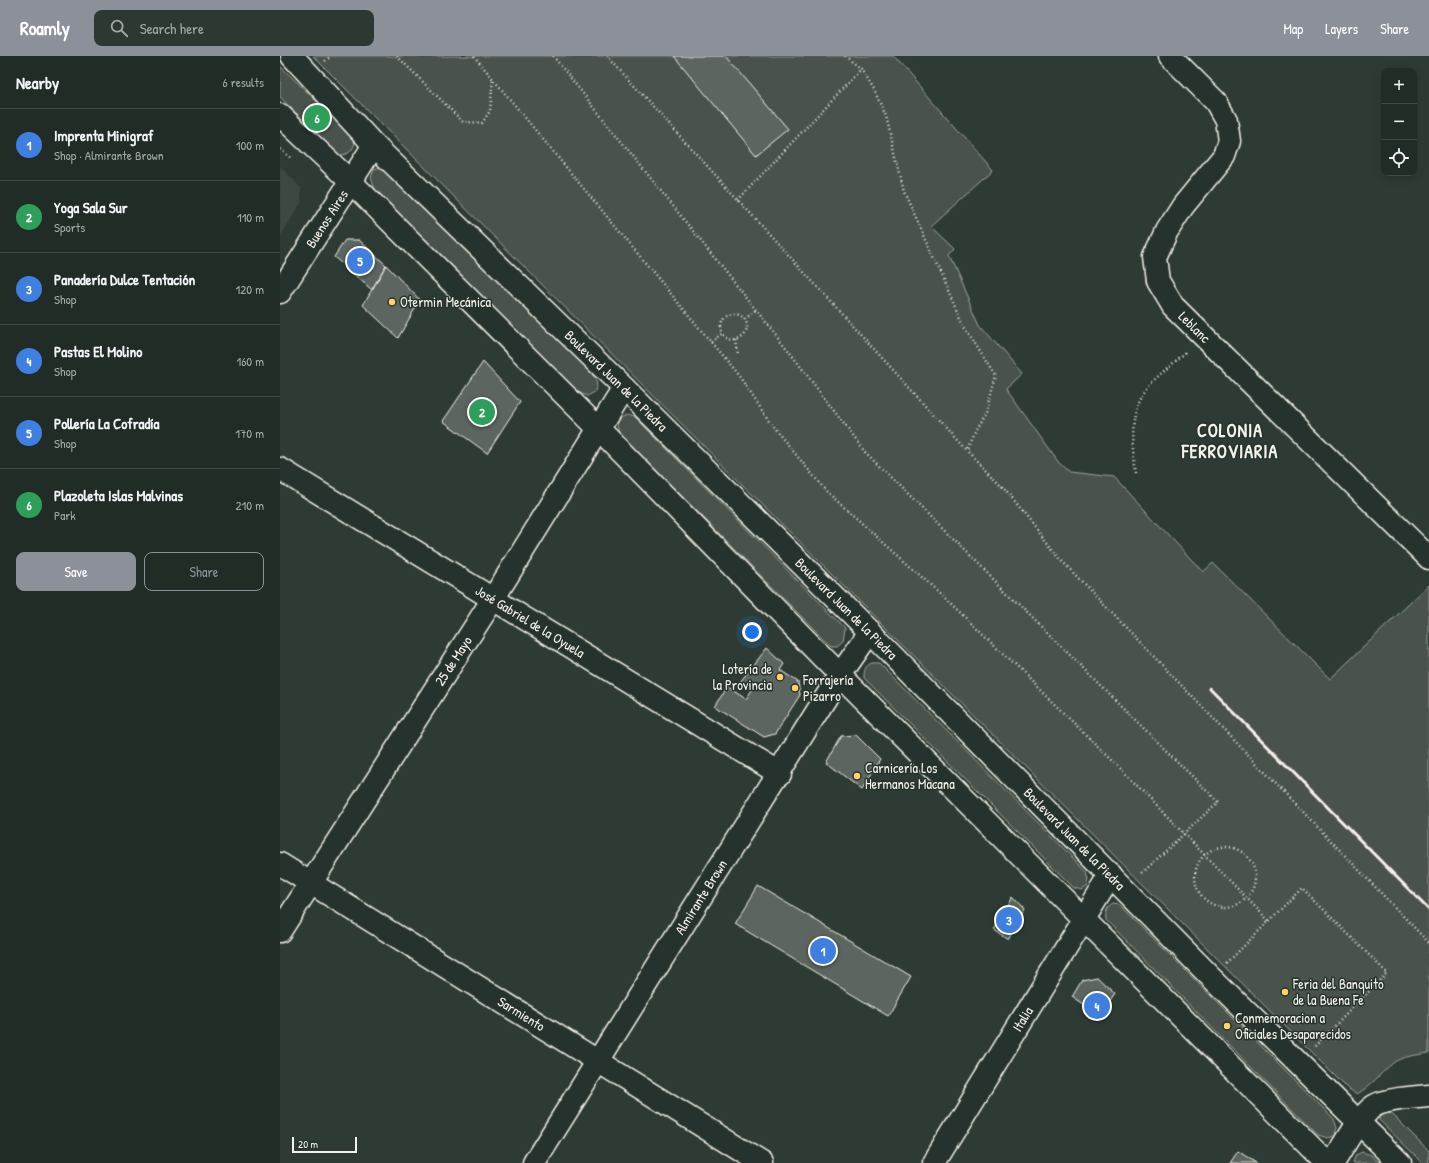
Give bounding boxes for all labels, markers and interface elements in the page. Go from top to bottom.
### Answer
search box [94,10,374,46]
text: Roamly [20,15,70,41]
icon: search [108,17,130,39]
text: Search here [140,18,204,39]
text: Map [1283,19,1303,38]
text: Layers [1325,19,1358,38]
text: Share [1380,19,1409,38]
map controls [1381,68,1417,176]
button: + [1381,68,1417,104]
text: Nearby [16,71,59,94]
text: 6 results [223,73,264,91]
pin: 6 [304,103,330,133]
button: − [1381,104,1417,140]
text: Imprenta Minigraf [54,125,153,146]
text: 1 [27,136,31,154]
text: 100 m [236,136,264,154]
button: locate [1381,140,1417,176]
text: Shop · Almirante Brown [54,146,164,164]
street label: Buenos Aires [301,186,352,251]
text: Yoga Sala Sur [54,197,127,218]
text: 2 [26,208,32,226]
text: 110 m [237,208,264,226]
text: Sports [54,218,85,236]
pin: 5 [347,246,373,276]
text: Panadería Dulce Tentación [54,269,195,290]
text: 3 [26,280,32,298]
text: 120 m [236,280,264,298]
text: Shop [54,290,76,308]
place label: Otermin Mecánica [400,292,491,311]
marker: Otermin Mecánica [387,297,397,307]
street label: Leblanc [1175,307,1215,347]
street label: Boulevard Juan de la Piedra [561,326,673,436]
text: Pastas El Molino [54,341,142,362]
text: 4 [27,352,31,370]
text: 160 m [236,352,264,370]
text: Shop [54,362,76,380]
pin: 2 [469,397,495,427]
text: Pollería La Cofradía [54,413,159,434]
district label: COLONIA FERROVIARIA [1181,418,1278,464]
text: 5 [26,424,32,442]
text: 170 m [235,424,264,442]
text: Shop [54,434,76,452]
text: Plazoleta Islas Malvinas [54,485,183,506]
text: 6 [26,496,32,514]
text: 210 m [236,496,264,514]
text: Park [54,506,76,524]
button: Save [16,552,136,591]
button: Share [144,552,264,591]
street label: Boulevard Juan de la Piedra [791,553,902,664]
street label: José Gabriel de la Oyuela [472,580,589,662]
your location [742,622,762,642]
street label: 25 de Mayo [430,632,476,689]
place label: Lotería de la Provincia [713,659,773,694]
place label: Forrajería Pizarro [802,670,854,705]
marker: Lotería de la Provincia [775,672,785,682]
marker: Forrajería Pizarro [790,683,800,693]
place label: Carnicería Los Hermanos Macana [865,758,955,793]
marker: Carnicería Los Hermanos Macana [852,771,862,781]
street label: Boulevard Juan de la Piedra [1020,783,1130,894]
street label: Almirante Brown [670,856,731,938]
pin: 3 [996,905,1022,935]
pin: 1 [810,936,836,966]
place label: Feria del Banquito de la Buena Fe [1292,974,1384,1009]
marker: Feria del Banquito de la Buena Fe [1280,987,1290,997]
street label: Sarmiento [494,991,549,1035]
pin: 4 [1084,991,1110,1021]
street label: Italia [1007,1002,1037,1035]
place label: Conmemoracion a Oficiales Desaparecidos [1235,1008,1351,1044]
marker: Conmemoracion a Oficiales Desaparecidos [1222,1021,1232,1031]
scale bar [292,1135,357,1154]
text: 20 m [298,1137,318,1151]

